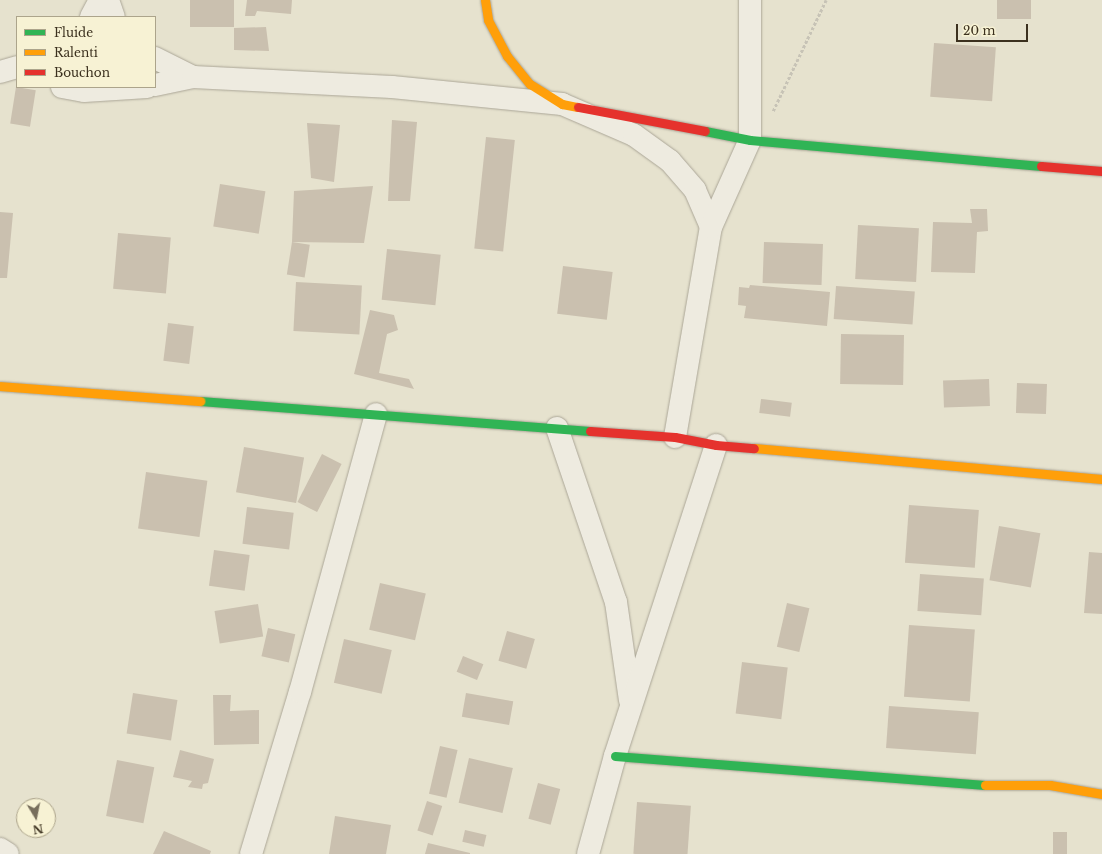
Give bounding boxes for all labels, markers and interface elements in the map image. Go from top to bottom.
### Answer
legend [16,16,156,88]
scale bar [958,16,1030,42]
text: 20 m [963,23,995,38]
text: Fluide [54,25,93,40]
text: Ralenti [54,45,98,60]
text: Bouchon [54,65,110,80]
north arrow [16,798,56,838]
text: N [32,821,44,837]

